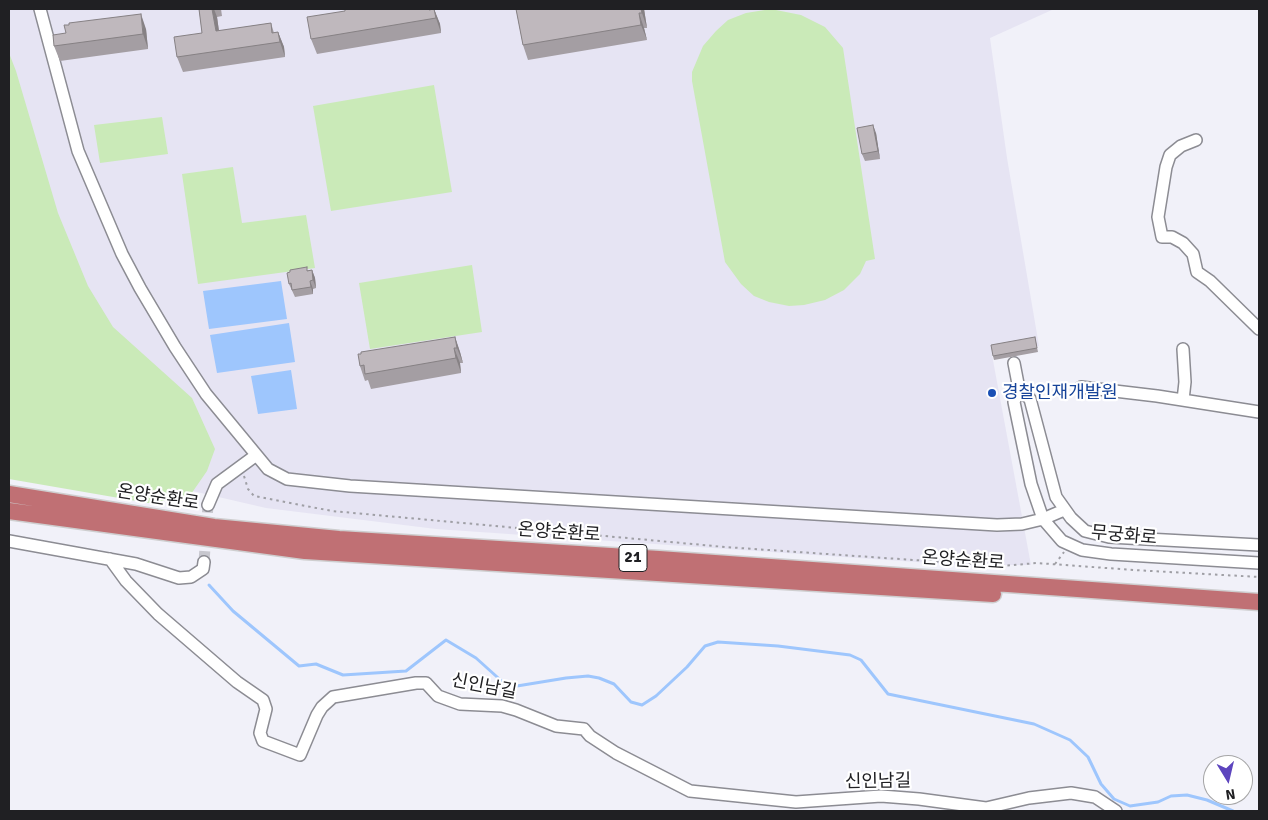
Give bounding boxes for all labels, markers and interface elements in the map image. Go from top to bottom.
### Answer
place label: 경찰인재개발원 [1002,382,1118,404]
marker: 경찰인재개발원 [986,387,998,399]
street label: 온양순환로 [115,481,201,515]
street label: 온양순환로 [517,519,601,547]
street label: 무궁화로 [1090,522,1158,550]
road number: 21 [619,544,647,572]
street label: 온양순환로 [921,547,1005,575]
street label: 신인남길 [449,670,519,704]
north arrow [1203,755,1253,805]
street label: 신인남길 [845,771,911,793]
text: N [1224,785,1236,803]

